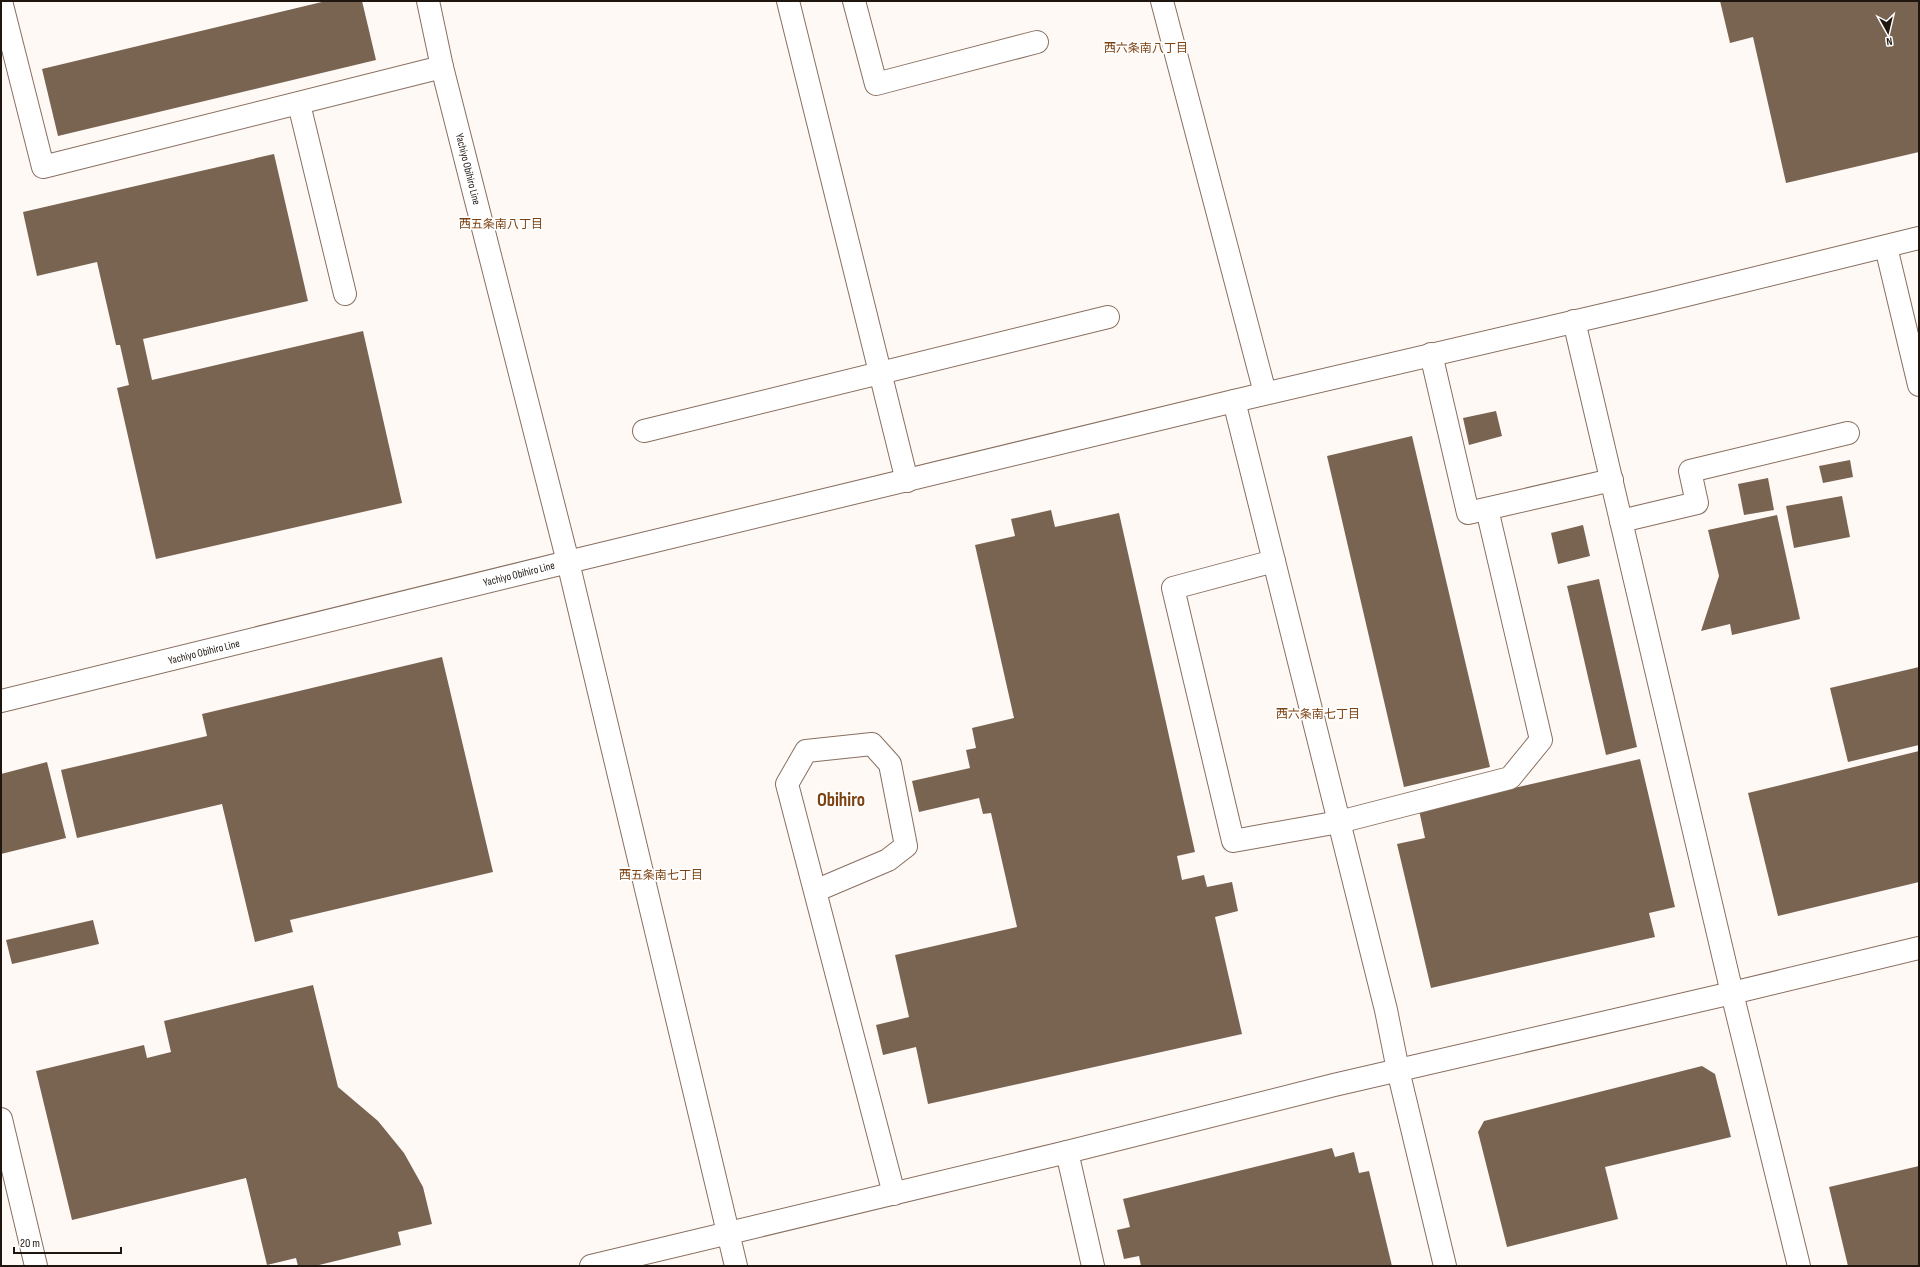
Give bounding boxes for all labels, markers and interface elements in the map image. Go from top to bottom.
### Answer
north arrow [1868,12,1908,52]
text: N [1885,35,1893,48]
district label: 西六条南八丁目 [1104,41,1188,56]
street label: Yachiyo Obihiro Line [453,132,483,206]
district label: 西五条南八丁目 [459,217,543,232]
street label: Yachiyo Obihiro Line [482,559,556,589]
street label: Yachiyo Obihiro Line [167,637,241,667]
district label: 西六条南七丁目 [1276,707,1360,722]
district label: Obihiro [817,789,865,812]
district label: 西五条南七丁目 [619,868,703,883]
scale bar [14,1229,121,1255]
text: 20 m [20,1236,40,1251]

